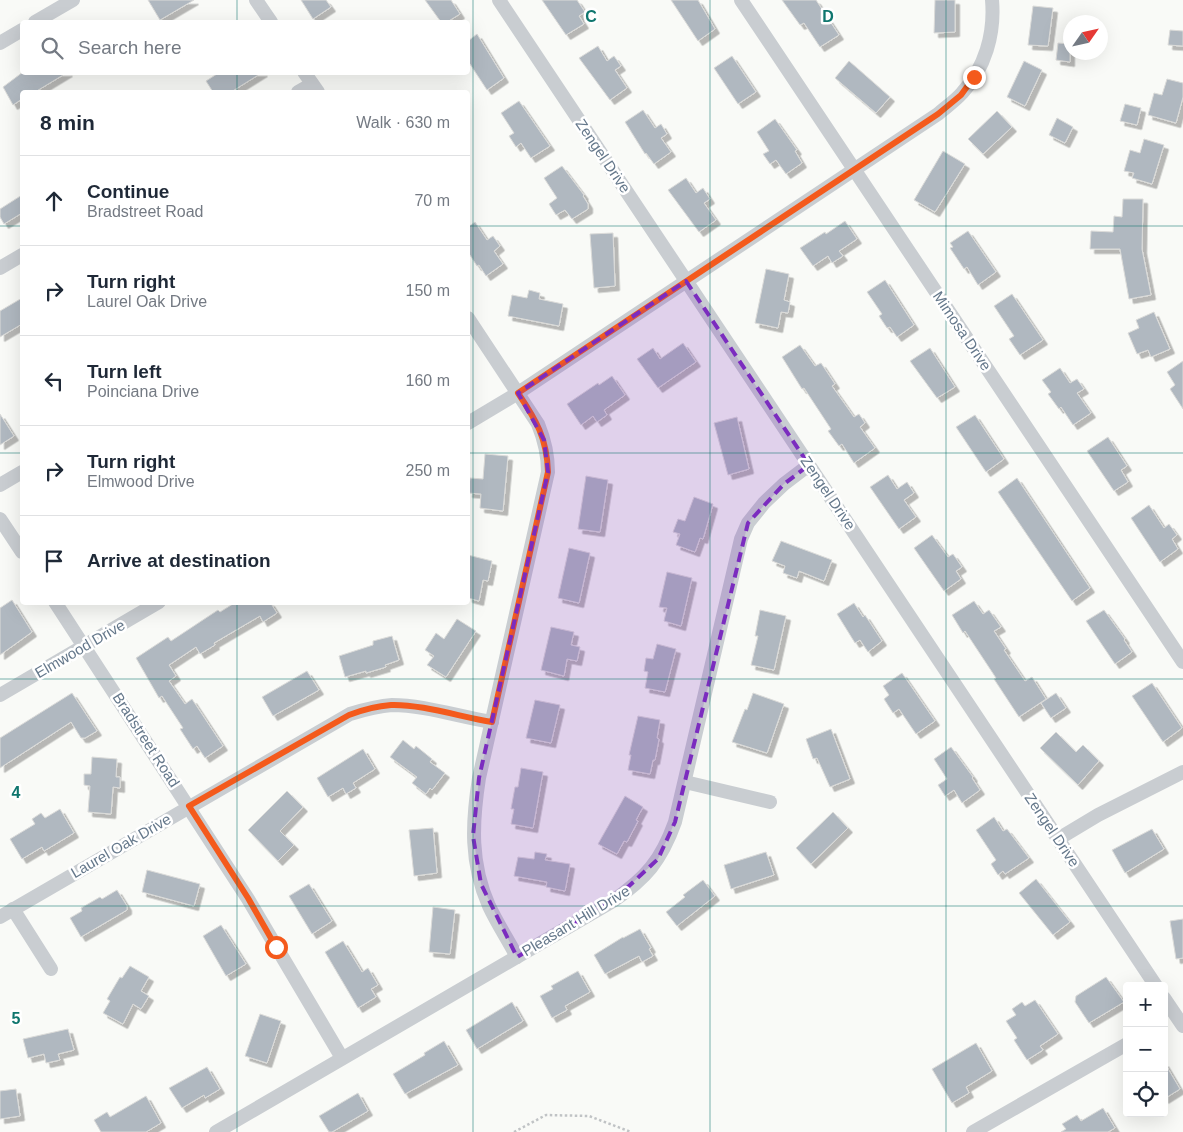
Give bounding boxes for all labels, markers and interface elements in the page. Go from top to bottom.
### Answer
text: C [585,8,597,25]
text: D [822,8,834,25]
north arrow [1063,15,1108,60]
search box [20,20,470,75]
icon: search [38,34,66,62]
text: Search here [78,37,182,58]
route end [963,66,986,89]
text: 8 min [40,111,95,134]
text: Walk · 630 m [356,114,450,131]
street label: Zengel Drive [573,116,634,196]
text: Continue [87,181,169,202]
icon: ahead [40,187,68,215]
text: 70 m [414,192,450,209]
text: Bradstreet Road [87,203,204,220]
text: Turn right [87,271,175,292]
icon: right [40,277,68,305]
text: 150 m [406,282,450,299]
street label: Mimosa Drive [930,288,995,373]
text: Laurel Oak Drive [87,293,207,310]
text: Turn left [87,361,162,382]
icon: left [40,367,68,395]
text: 160 m [406,372,450,389]
text: Poinciana Drive [87,383,199,400]
text: Turn right [87,451,175,472]
street label: Zengel Drive [798,453,859,533]
icon: right [40,457,68,485]
text: 250 m [406,462,450,479]
text: Elmwood Drive [87,473,195,490]
icon: arrive [40,547,68,575]
text: Arrive at destination [87,550,271,571]
street label: Elmwood Drive [32,616,128,681]
street label: Bradstreet Road [110,689,183,790]
text: 4 [12,784,21,801]
street label: Zengel Drive [1022,790,1083,870]
street label: Laurel Oak Drive [68,810,174,881]
street label: Pleasant Hill Drive [519,882,633,959]
route start [265,936,288,959]
map controls [1123,982,1168,1117]
button: + [1123,982,1168,1027]
text: 5 [12,1010,21,1027]
button: − [1123,1027,1168,1072]
button: locate [1123,1072,1168,1117]

